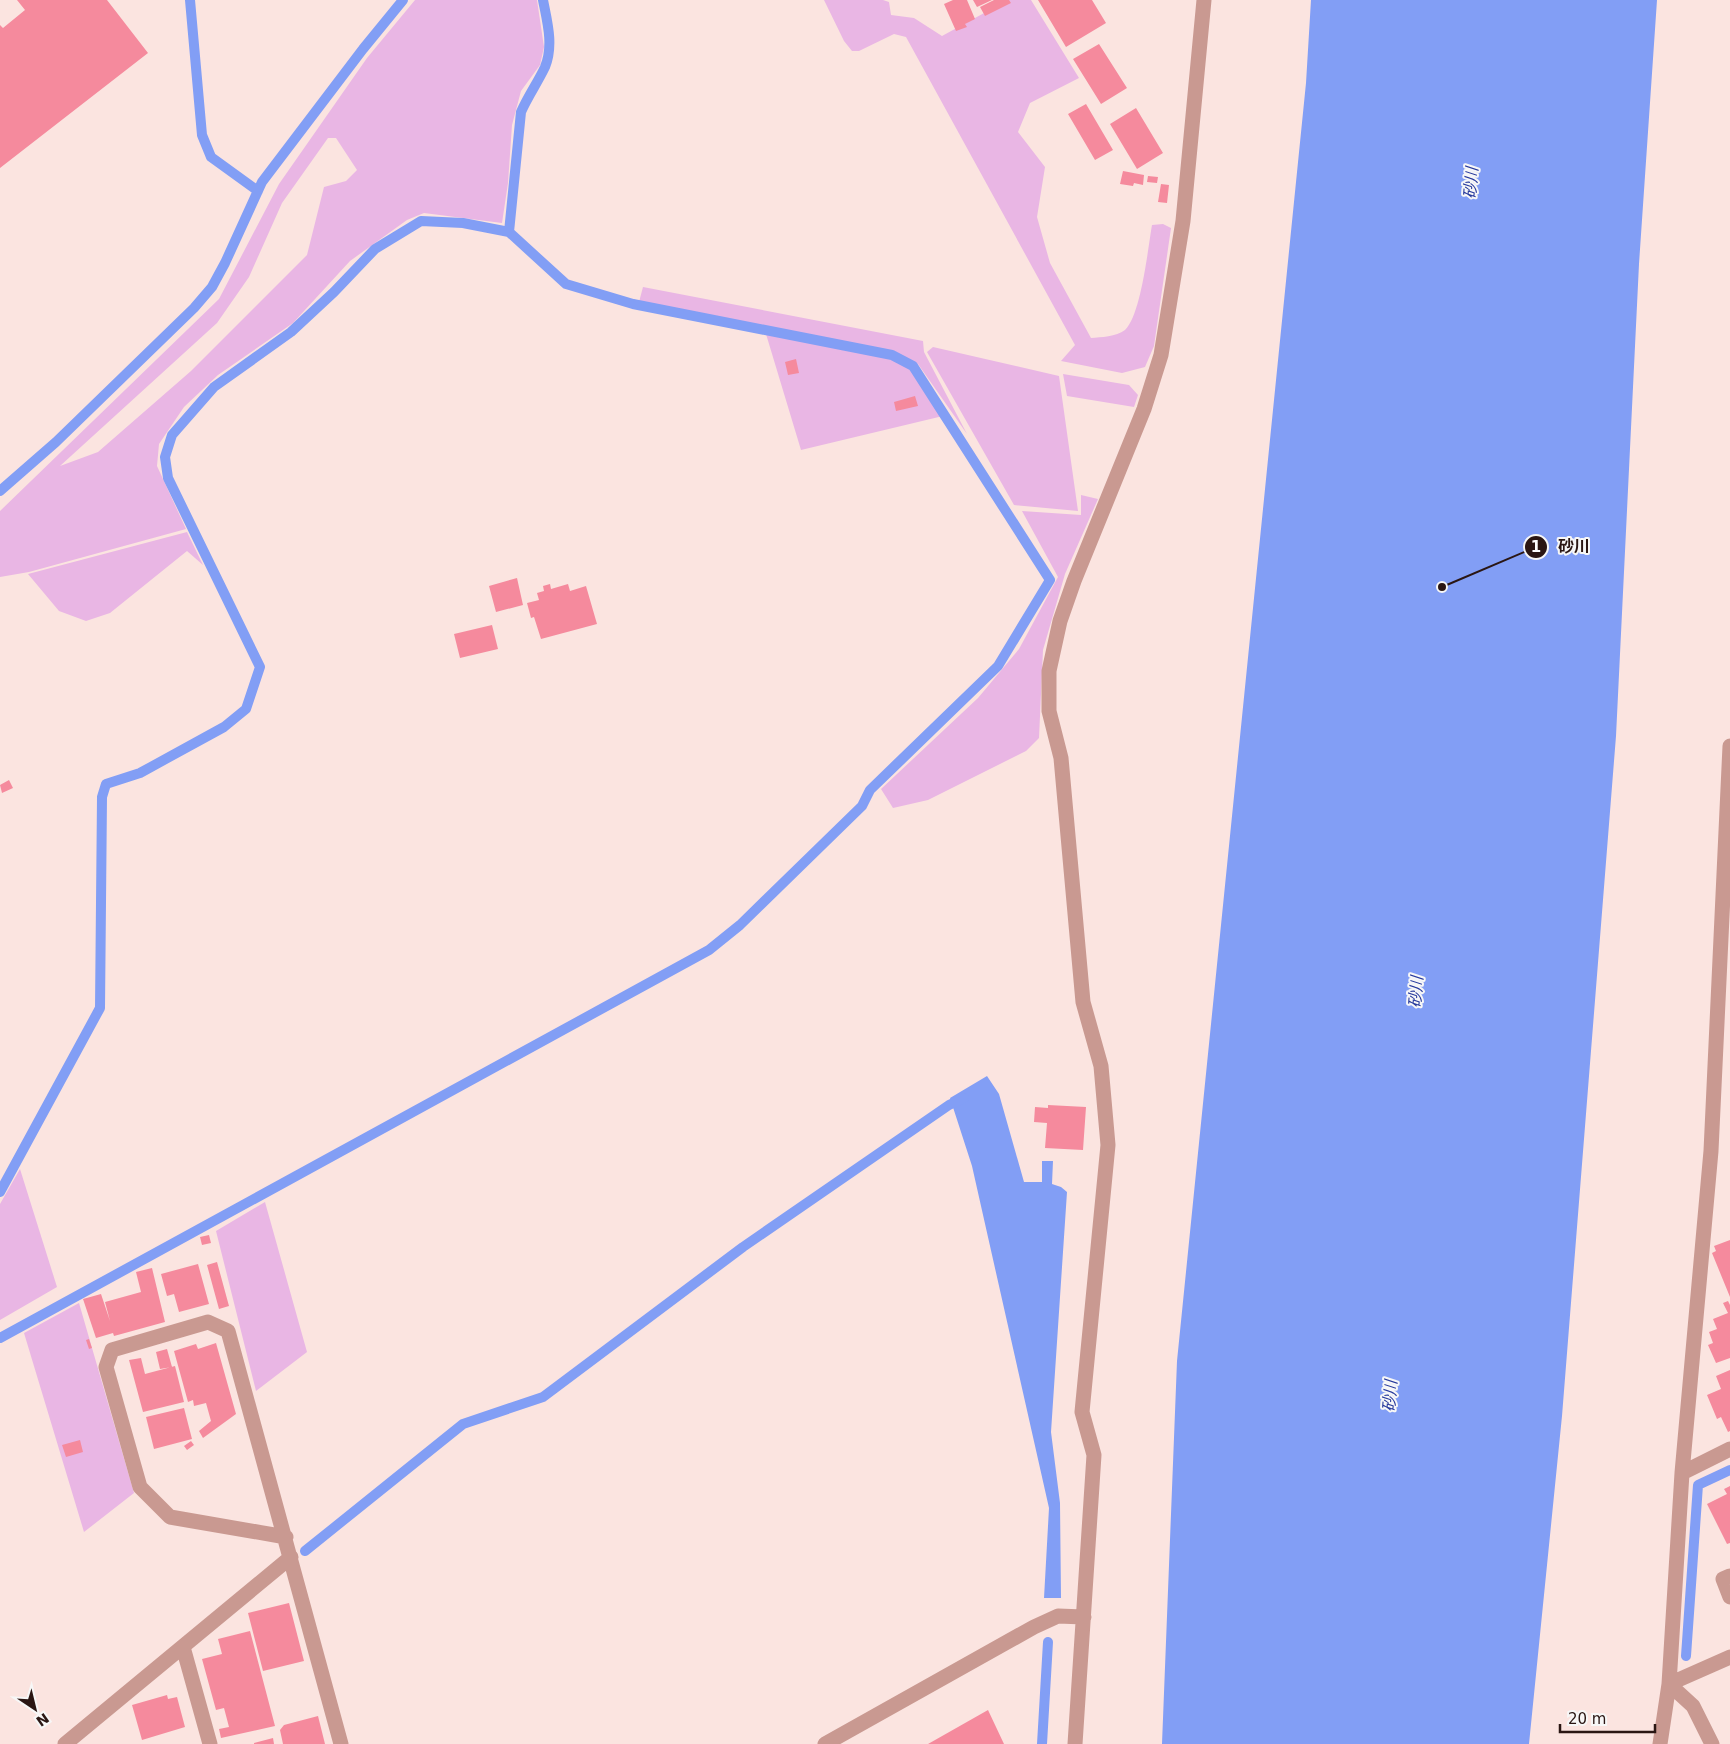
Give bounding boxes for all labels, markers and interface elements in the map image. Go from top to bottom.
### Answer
water label: 砂川 [1460,164,1482,200]
callout: 砂川 [1523,531,1600,562]
text: 砂川 [1558,537,1590,556]
text: 1 [1531,538,1541,556]
water label: 砂川 [1405,973,1427,1009]
water label: 砂川 [1379,1377,1401,1413]
north arrow [10,1684,60,1734]
scale bar [1560,1702,1655,1734]
text: N [33,1710,52,1730]
text: 20 m [1568,1710,1606,1728]

